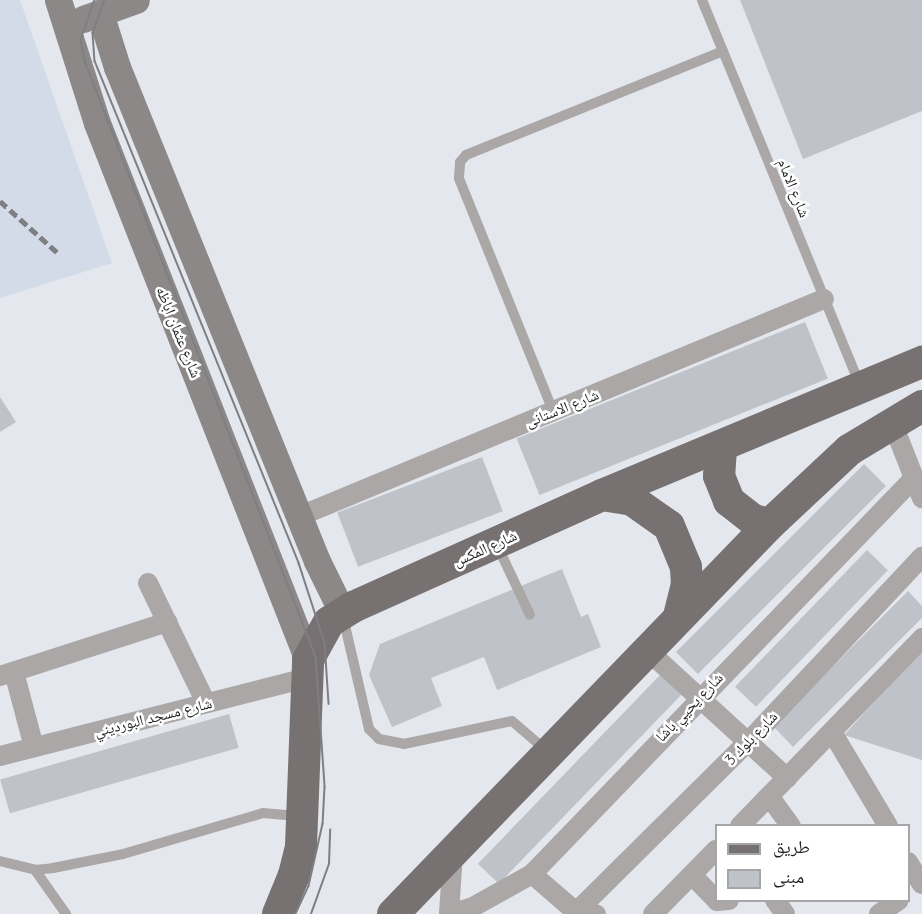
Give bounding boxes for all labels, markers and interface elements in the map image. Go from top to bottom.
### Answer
street label: شارع الامام [774,156,814,220]
street label: شارع عثمان اباظه [153,284,205,380]
street label: شارع الاستانى [523,385,601,431]
street label: شارع المكس [450,526,520,570]
street label: شارع يحيي باشا [652,669,726,745]
street label: شارع مسجد البورديني [92,694,214,740]
street label: شارع بلوك 3 [721,707,781,769]
legend [715,824,910,902]
text: طريق [773,835,810,858]
text: مبنى [773,865,804,888]

